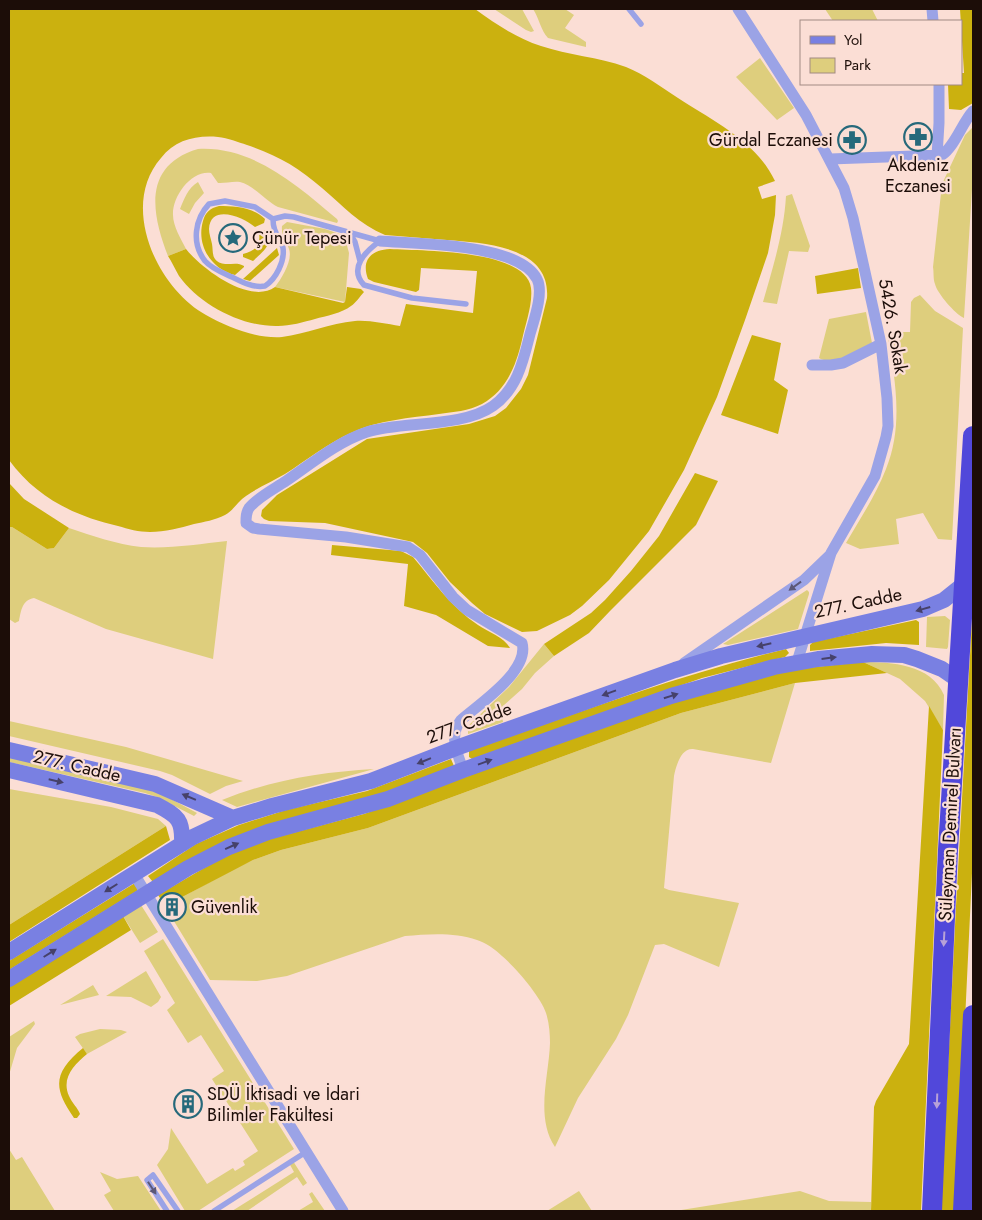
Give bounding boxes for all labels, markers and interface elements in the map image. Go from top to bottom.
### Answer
legend [800,20,962,85]
text: Yol [844,29,863,51]
text: Park [844,54,871,76]
pharmacy icon: Akdeniz Eczanesi [903,122,933,152]
pharmacy icon: Gürdal Eczanesi [837,125,867,155]
place label: Gürdal Eczanesi [709,127,833,153]
place label: Akdeniz Eczanesi [885,152,951,199]
place icon: Çünür Tepesi [218,223,248,253]
place label: Çünür Tepesi [252,225,352,251]
street label: 5426. Sokak [872,276,914,376]
one-way arrow [788,581,802,591]
street label: 277. Cadde [812,581,904,625]
one-way arrow [915,605,930,613]
one-way arrow [757,641,772,649]
one-way arrow [821,654,837,662]
one-way arrow [602,690,617,697]
one-way arrow [664,692,679,699]
street label: 277. Cadde [423,696,515,750]
street label: Süleyman Demirel Bulvarı [932,726,968,922]
street label: 277. Cadde [31,743,123,789]
one-way arrow [417,757,431,765]
one-way arrow [478,758,493,766]
one-way arrow [49,777,64,785]
one-way arrow [182,793,196,801]
one-way arrow [225,841,239,849]
one-way arrow [104,884,117,893]
building icon: Güvenlik [157,892,187,922]
place label: Güvenlik [191,894,258,920]
one-way arrow [940,931,948,947]
one-way arrow [44,949,57,958]
place label: SDÜ İktisadi ve İdari Bilimler Fakültesi [207,1081,360,1128]
building icon: SDÜ İktisadi ve İdari Bilimler Fakültesi [173,1089,203,1119]
one-way arrow [933,1094,941,1110]
one-way arrow [147,1182,157,1195]

